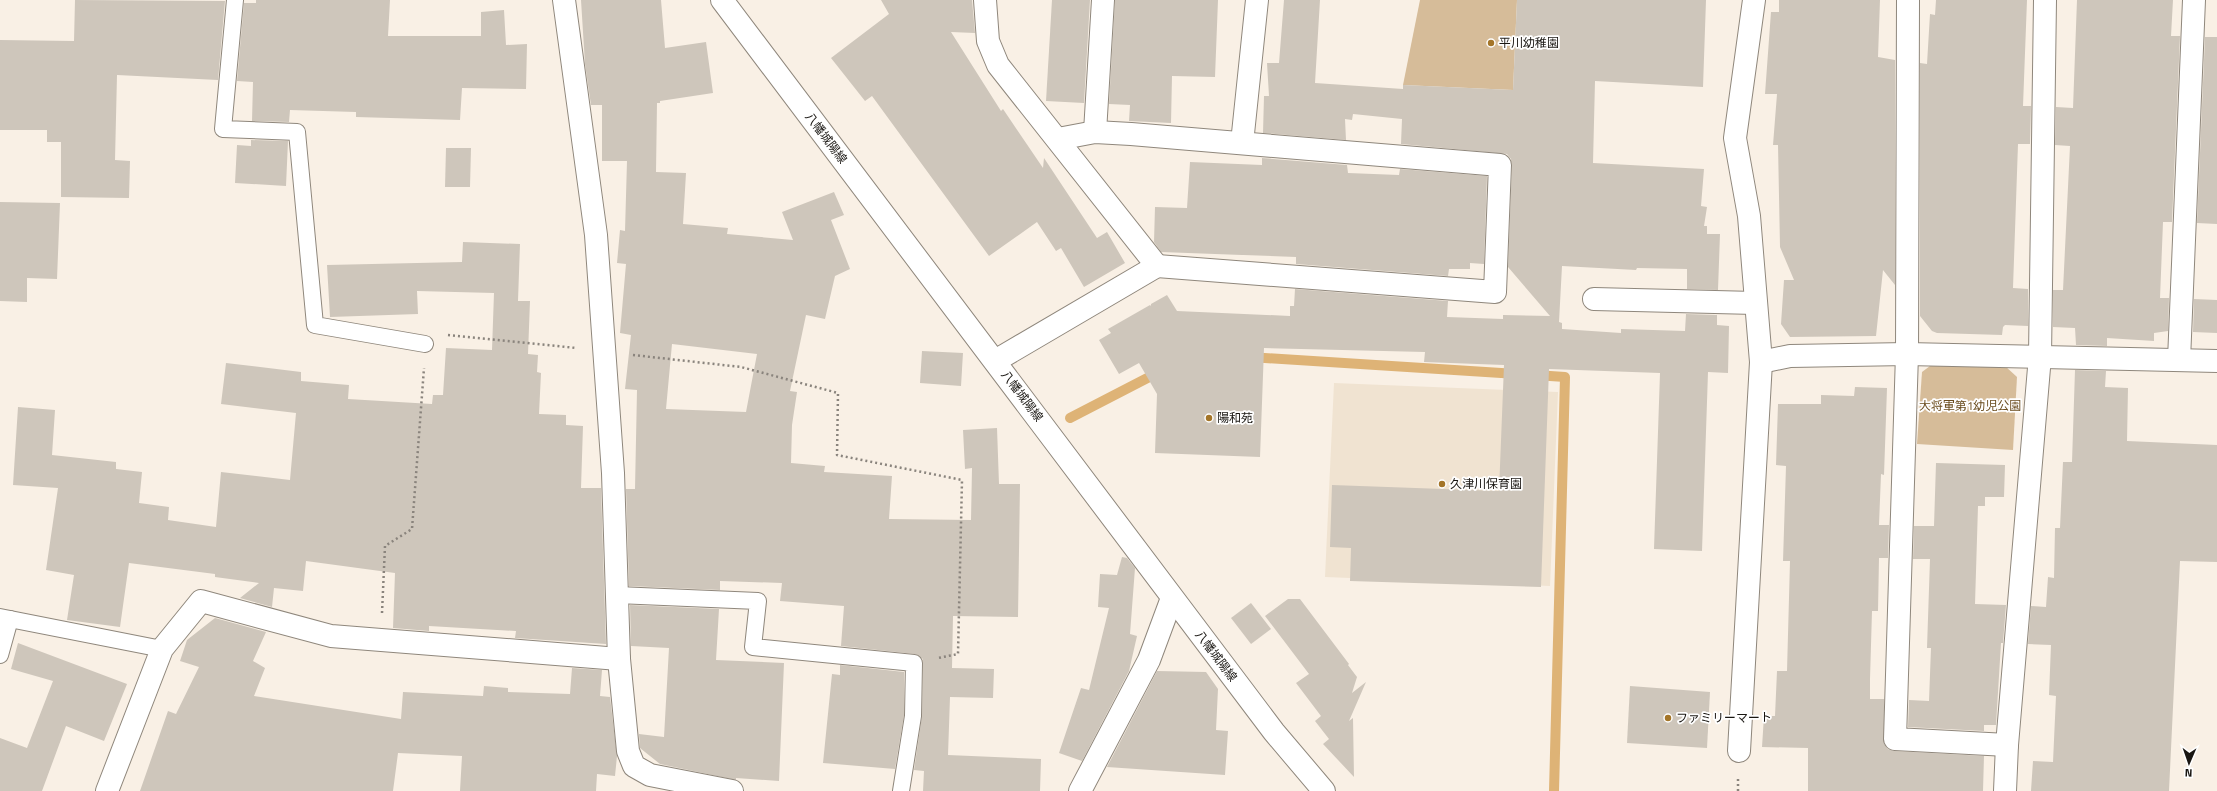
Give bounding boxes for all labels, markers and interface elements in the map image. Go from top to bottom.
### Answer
place label: 平川幼稚園 [1499,33,1559,52]
marker: 平川幼稚園 [1486,38,1496,48]
street label: 八幡城陽線 [801,108,852,167]
street label: 八幡城陽線 [997,366,1048,425]
park label: 大将軍第1幼児公園 [1919,396,2021,415]
place label: 陽和苑 [1217,408,1253,427]
marker: 陽和苑 [1204,413,1214,423]
place label: 久津川保育園 [1450,474,1522,493]
marker: 久津川保育園 [1437,479,1447,489]
street label: 八幡城陽線 [1191,626,1242,685]
place label: ファミリーマート [1676,708,1772,727]
marker: ファミリーマート [1663,713,1673,723]
north arrow [2169,743,2209,783]
text: N [2185,765,2193,781]

